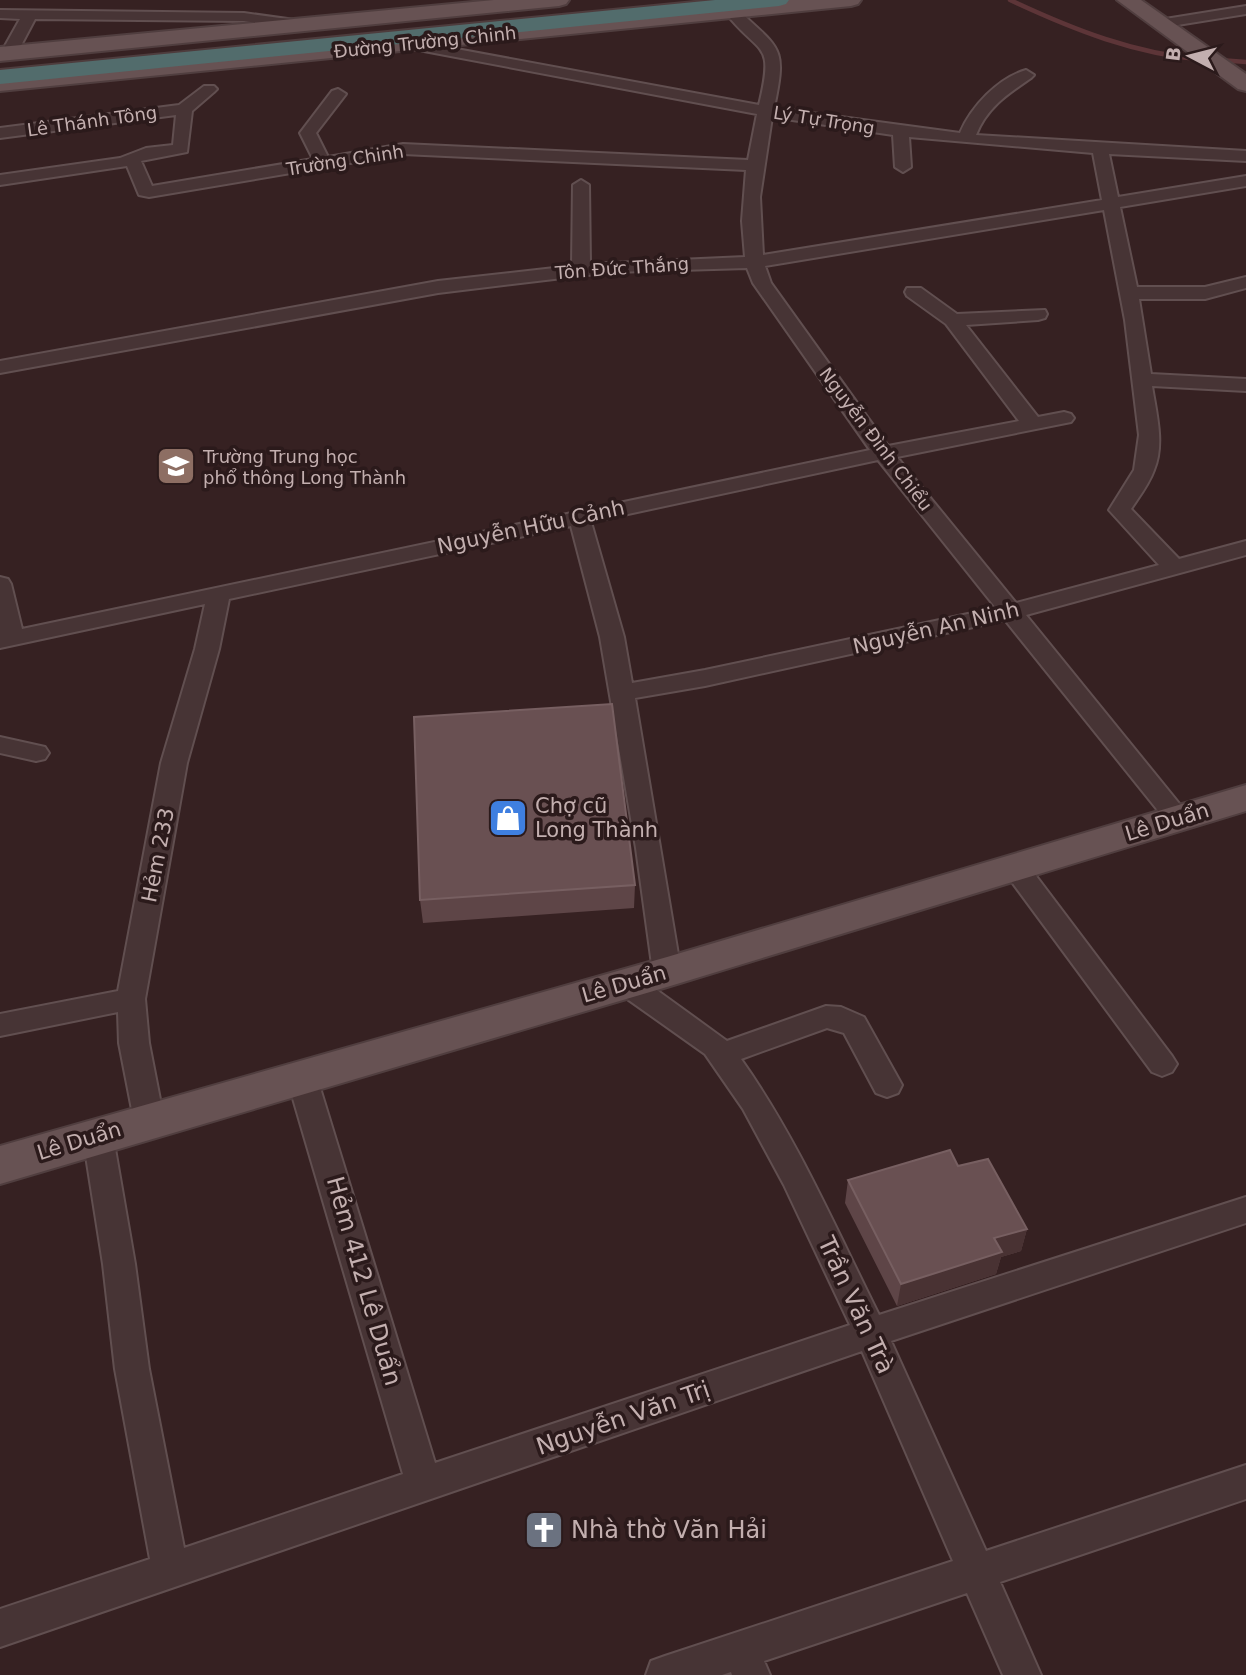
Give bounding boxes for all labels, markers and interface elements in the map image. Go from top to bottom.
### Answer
north arrow [1155,21,1225,91]
street label: Đường Trường Chinh [333,22,517,62]
text: B [1161,45,1185,62]
street label: Lê Thánh Tông [26,101,158,141]
street label: Lý Tự Trọng [772,102,876,138]
street label: Trường Chinh [284,140,405,180]
street label: Tôn Đức Thắng [553,253,690,283]
street label: Nguyễn Đình Chiểu [815,363,937,515]
school or university icon: Trường Trung học phổ thông Long Thành [155,445,197,487]
place label: Trường Trung học phổ thông Long Thành [202,446,406,488]
street label: Nguyễn Hữu Cảnh [435,494,627,559]
street label: Nguyễn An Ninh [850,596,1022,659]
place label: Chợ cũ Long Thành [535,794,658,842]
shop icon: Chợ cũ Long Thành [487,797,529,839]
street label: Lê Duẩn [1122,798,1212,846]
street label: Hẻm 233 [137,806,179,904]
street label: Lê Duẩn [579,961,669,1007]
street label: Lê Duẩn [34,1117,124,1165]
street label: Hẻm 412 Lê Duẩn [321,1173,407,1389]
street label: Trần Văn Trà [812,1231,900,1378]
street label: Nguyễn Văn Trị [532,1374,714,1461]
church icon: Nhà thờ Văn Hải [523,1509,565,1551]
place label: Nhà thờ Văn Hải [571,1516,767,1544]

